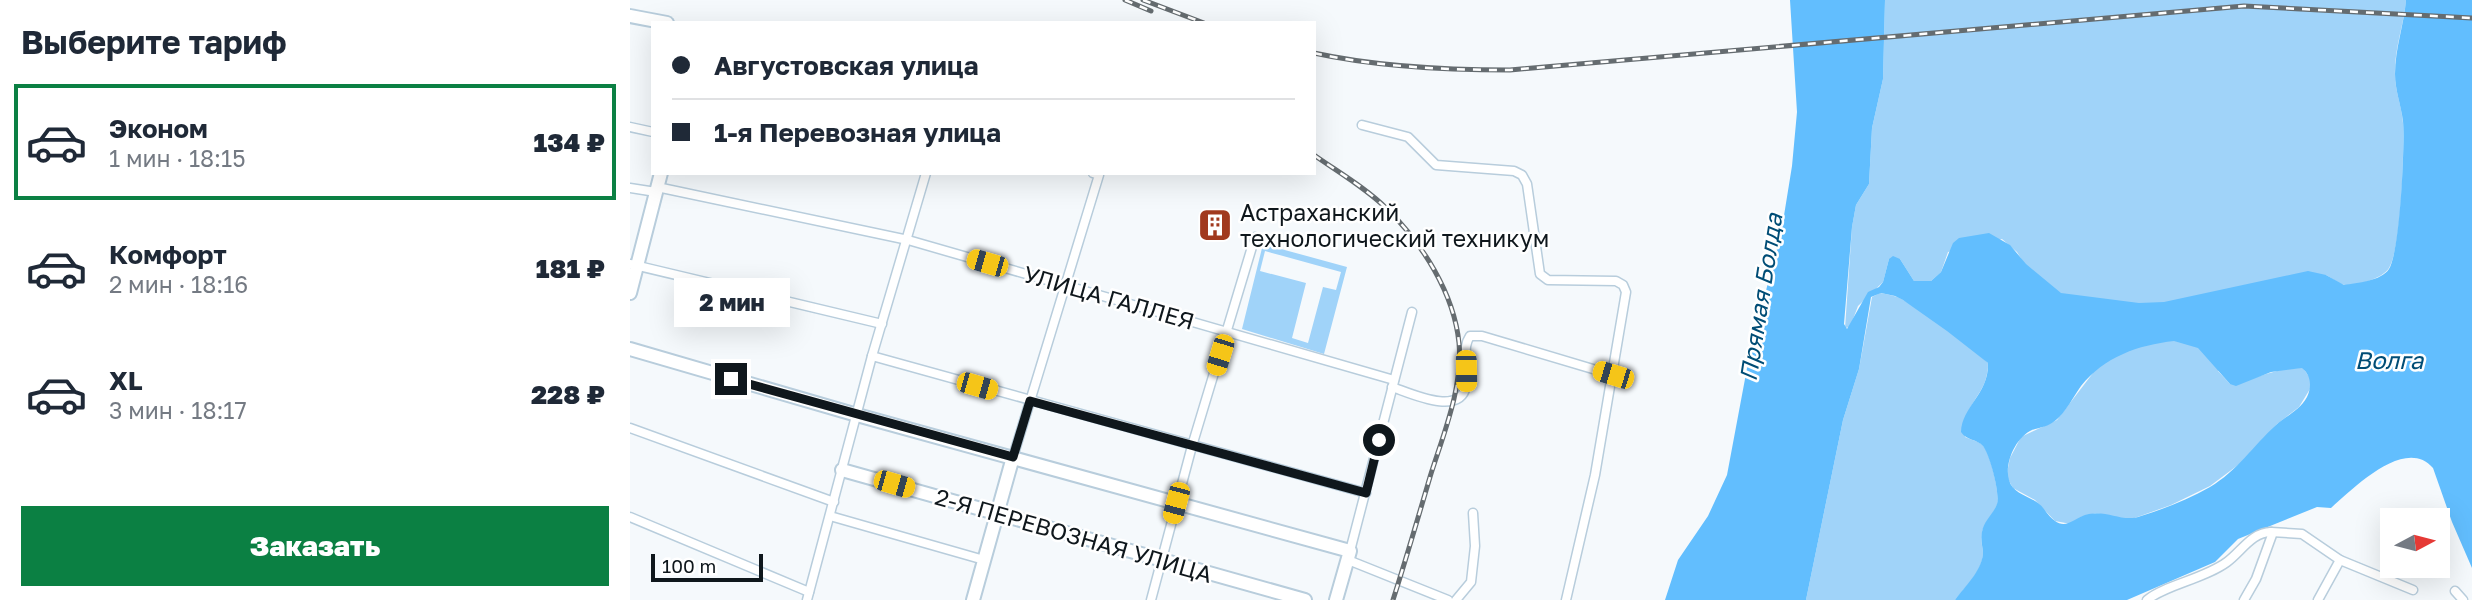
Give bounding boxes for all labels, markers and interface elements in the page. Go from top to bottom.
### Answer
text: Выберите тариф [21,23,287,61]
text: Августовская улица [714,50,979,81]
icon: car [25,111,88,174]
text: Эконом [109,113,208,144]
text: 1-я Перевозная улица [714,117,1001,148]
text: 134 ₽ [534,127,605,158]
text: 1 мин · 18:15 [109,144,246,172]
place label: Астраханский технологический техникум [1240,198,1549,252]
building icon: Астраханский технологический техникум [1196,206,1234,244]
water label: Прямая Болда [1732,210,1788,383]
icon: car [25,237,88,300]
text: Комфорт [109,239,227,270]
car [964,247,1011,279]
text: 181 ₽ [536,253,605,284]
street label: УЛИЦА ГАЛЛЕЯ [1020,259,1198,335]
text: 2 мин · 18:16 [109,270,248,298]
callout: 2 мин [673,278,789,326]
text: 2 мин [699,288,765,316]
car [1204,332,1237,378]
water label: Волга [2355,345,2425,374]
car [1456,350,1477,392]
car [1590,359,1637,391]
icon: car [25,363,88,426]
route end [715,363,747,395]
text: XL [109,365,143,396]
car [954,370,1001,402]
text: 228 ₽ [531,379,605,410]
text: 3 мин · 18:17 [109,396,247,424]
route start [1363,424,1395,456]
car [871,468,918,500]
car [1161,480,1192,526]
street label: 2-Я ПЕРЕВОЗНАЯ УЛИЦА [932,482,1216,588]
button: Заказать [21,506,609,586]
north arrow [2380,508,2450,578]
map controls [2380,508,2450,578]
scale bar [651,551,763,583]
text: 100 m [662,554,716,577]

